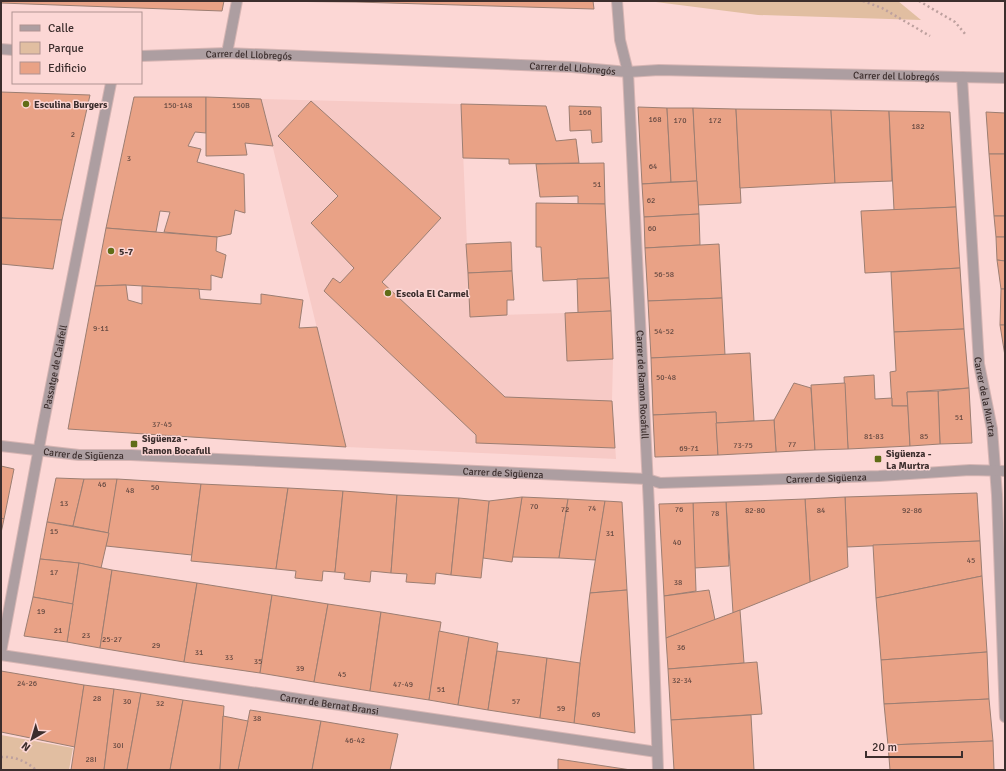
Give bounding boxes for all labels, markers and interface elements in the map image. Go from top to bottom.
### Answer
legend [12,12,142,84]
text: Calle [48,21,74,36]
text: Parque [48,41,84,56]
street label: Carrer del Llobregós [206,48,293,63]
street label: Carrer del Llobregós [529,60,617,78]
text: Edificio [48,61,86,76]
street label: Carrer del Llobregós [853,69,940,83]
marker: Esculina Burgers [21,99,31,109]
place label: Esculina Burgers [34,99,108,111]
house number: 150-148 [164,100,192,110]
house number: 150B [232,100,250,110]
house number: 166 [579,107,591,117]
house number: 168 [649,114,661,124]
house number: 170 [674,115,686,125]
house number: 172 [709,115,721,125]
house number: 182 [912,121,924,131]
house number: 2 [71,129,75,139]
house number: 3 [127,153,131,163]
house number: 64 [649,161,658,171]
house number: 51 [593,179,601,189]
house number: 62 [647,195,655,205]
house number: 60 [648,223,656,233]
marker: 5-7 [106,246,116,256]
place label: 5-7 [119,246,134,258]
house number: 56-58 [654,269,674,279]
marker: Escola El Carmel [383,288,393,298]
place label: Escola El Carmel [396,288,469,300]
house number: 9-11 [93,323,109,333]
street label: Passatge de Calafell [41,324,70,411]
house number: 54-52 [654,326,674,336]
street label: Carrer de Ramon Rocafull [633,330,651,439]
street label: Carrer de la Murtra [972,356,998,438]
house number: 50-48 [656,372,676,382]
house number: 51 [955,412,963,422]
house number: 37-45 [152,419,172,429]
house number: 81-83 [864,431,884,441]
house number: 85 [920,431,928,441]
place label: Sigüenza - Ramon Bocafull [142,433,211,457]
marker: Sigüenza - Ramon Bocafull [129,439,139,449]
house number: 77 [788,439,796,449]
house number: 73-75 [733,440,753,450]
house number: 69-71 [679,443,699,453]
street label: Carrer de Sigüenza [43,446,124,462]
place label: Sigüenza - La Murtra [886,448,932,472]
marker: Sigüenza - La Murtra [873,454,883,464]
street label: Carrer de Sigüenza [462,465,544,481]
street label: Carrer de Sigüenza [786,471,867,486]
house number: 46 [98,479,106,489]
house number: 50 [151,482,159,492]
house number: 48 [126,485,134,495]
house number: 13 [60,498,68,508]
house number: 70 [530,501,538,511]
house number: 74 [588,503,597,513]
house number: 72 [561,504,569,514]
house number: 76 [675,504,683,514]
house number: 82-80 [745,505,765,515]
house number: 84 [817,505,826,515]
house number: 92-86 [902,505,922,515]
house number: 78 [711,508,719,518]
house number: 15 [50,526,58,536]
house number: 31 [606,528,614,538]
house number: 40 [673,537,681,547]
house number: 45 [967,555,975,565]
house number: 17 [50,567,58,577]
house number: 38 [674,577,682,587]
house number: 19 [37,606,45,616]
house number: 21 [54,625,62,635]
house number: 23 [82,630,90,640]
house number: 25-27 [102,634,122,644]
house number: 29 [152,640,160,650]
house number: 36 [677,642,685,652]
house number: 31 [195,647,203,657]
house number: 33 [225,652,233,662]
house number: 35 [254,656,262,666]
house number: 39 [296,663,304,673]
house number: 45 [338,669,346,679]
house number: 32-34 [672,675,693,685]
house number: 24-26 [17,678,37,688]
house number: 47-49 [393,679,413,689]
house number: 51 [437,684,445,694]
street label: Carrer de Bernat Bransi [279,691,380,718]
house number: 28 [93,693,101,703]
house number: 30 [123,696,131,706]
house number: 57 [512,696,520,706]
house number: 32 [156,698,164,708]
house number: 59 [557,703,565,713]
house number: 69 [592,709,600,719]
house number: 38 [253,713,261,723]
north arrow [12,719,52,759]
scale bar [866,733,962,759]
house number: 46-42 [345,735,365,745]
text: N [19,739,33,754]
house number: 30I [113,740,124,750]
text: 20 m [872,740,897,755]
house number: 28I [86,754,97,764]

